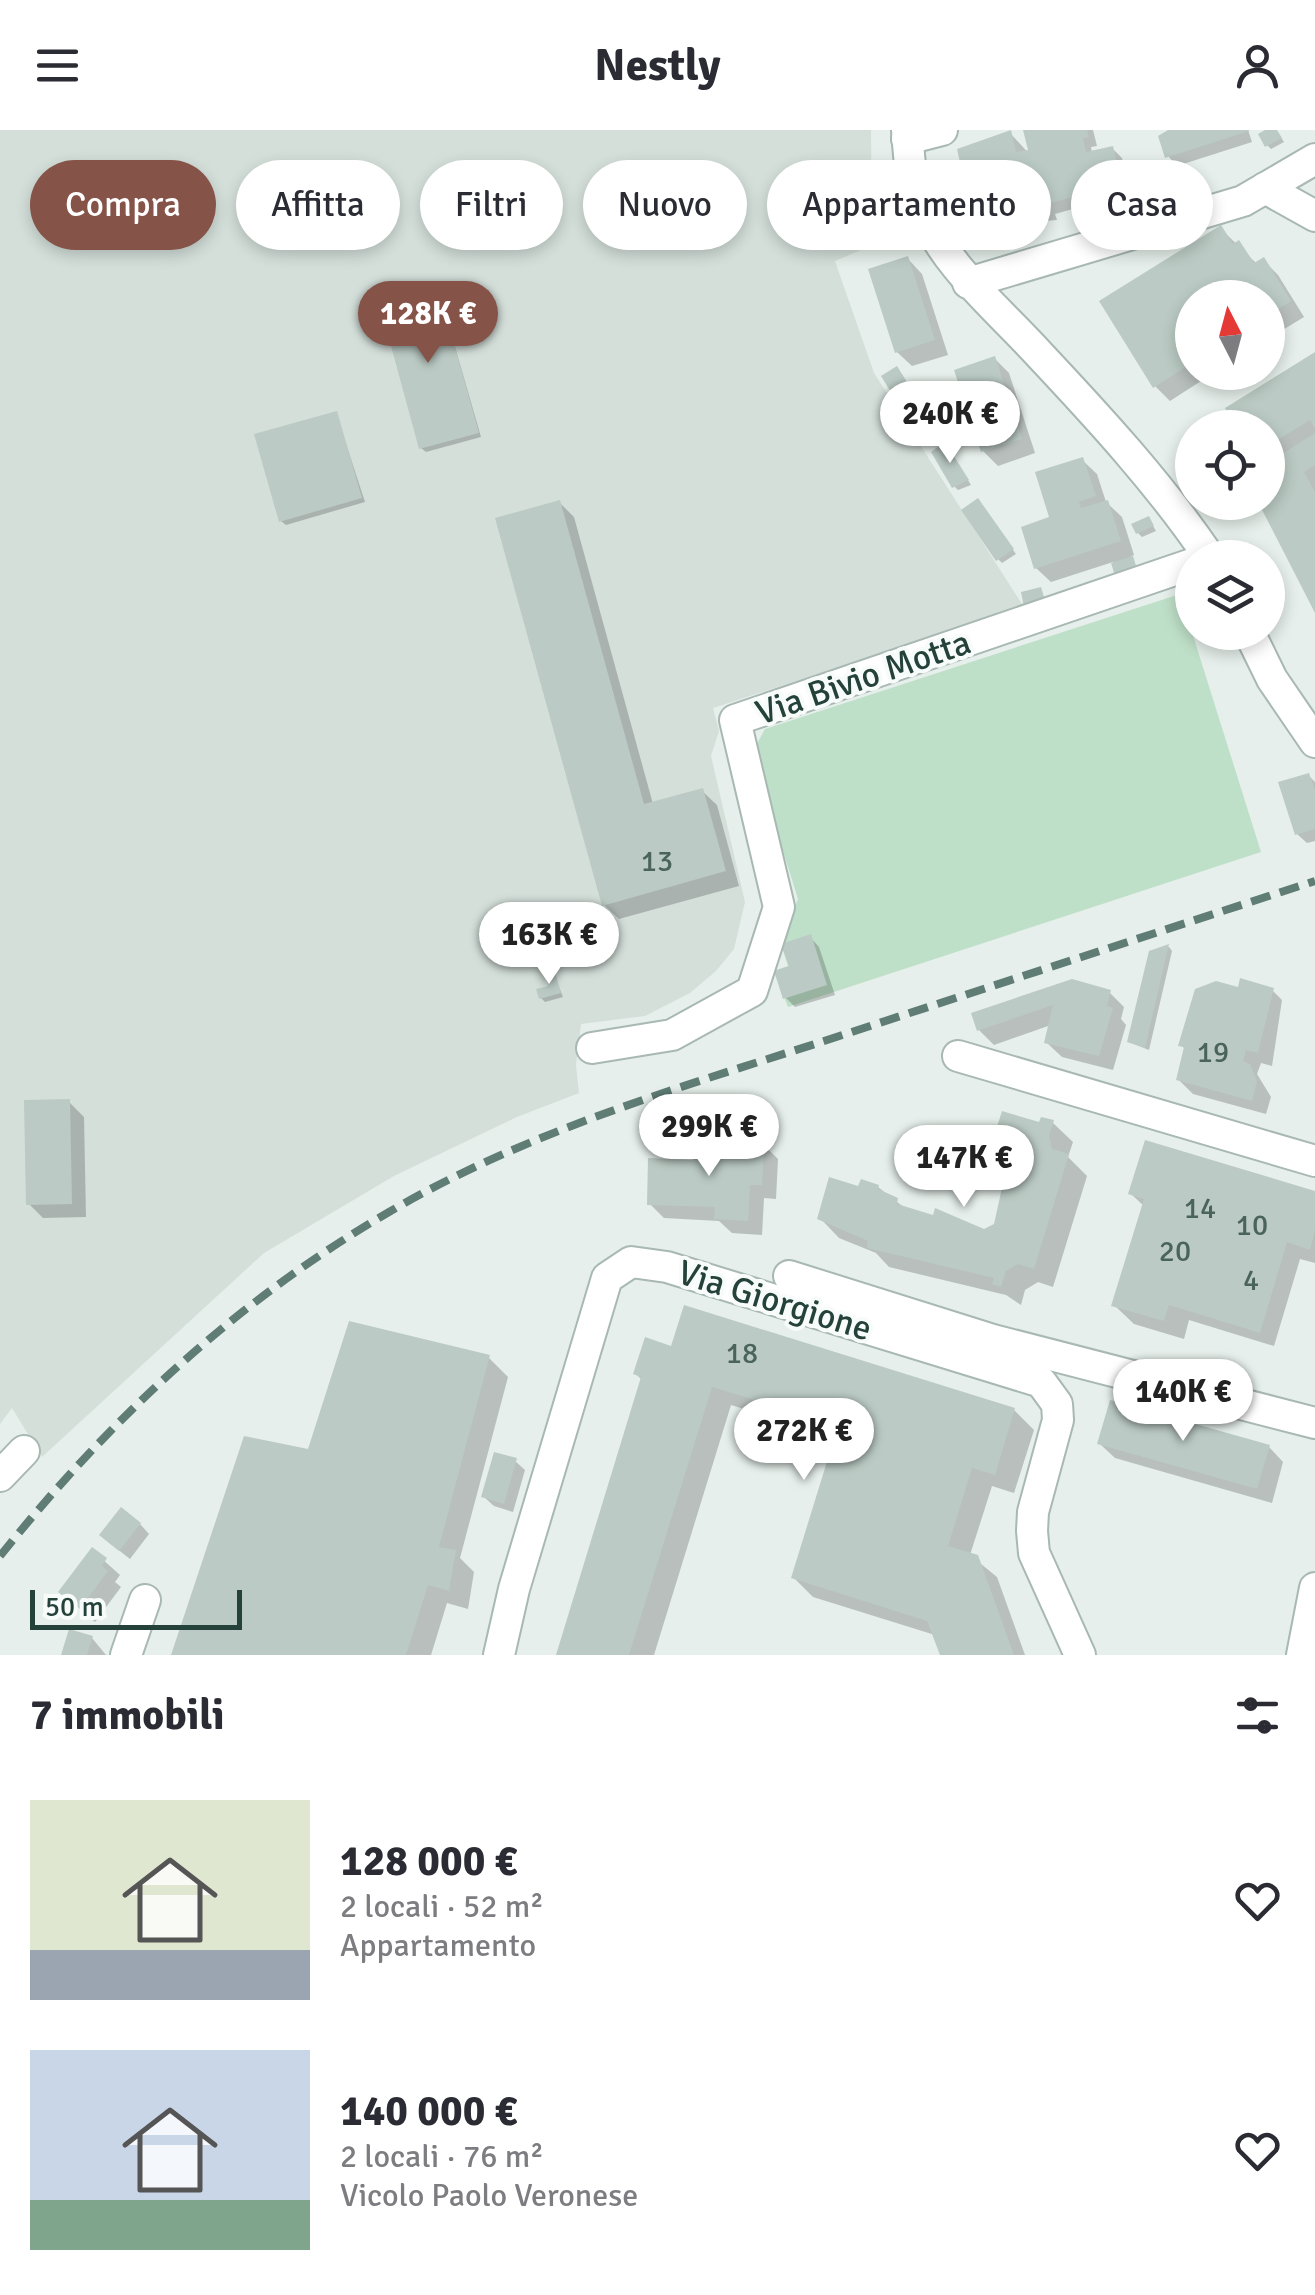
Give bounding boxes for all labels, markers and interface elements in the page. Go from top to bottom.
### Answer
icon: menu [30,38,85,93]
text: Nestly [594,38,721,93]
icon: person [1230,38,1285,93]
chip: Compra [30,160,216,250]
chip: Affitta [236,160,400,250]
chip: Filtri [420,160,563,250]
chip: Nuovo [583,160,747,250]
chip: Appartamento [767,160,1051,250]
chip: Casa [1071,160,1213,250]
north arrow [1175,280,1285,390]
map controls [1175,280,1285,650]
pin: 128K € [347,281,509,366]
text: 128K € [380,294,476,333]
pin: 240K € [869,381,1031,466]
text: 240K € [902,394,998,433]
button: locate [1175,410,1285,520]
button: layers [1175,540,1285,650]
street label: Via Bivio Motta [750,621,976,734]
house number: 13 [641,843,673,880]
pin: 163K € [468,902,630,987]
text: 163K € [501,915,597,954]
house number: 19 [1197,1034,1229,1071]
pin: 299K € [628,1094,790,1179]
text: 299K € [661,1107,757,1146]
pin: 147K € [883,1125,1045,1210]
text: 147K € [916,1138,1012,1177]
house number: 14 [1184,1190,1216,1227]
house number: 10 [1236,1207,1268,1244]
house number: 20 [1159,1233,1191,1270]
street label: Via Giorgione [673,1251,877,1350]
house number: 4 [1243,1262,1259,1299]
house number: 18 [726,1335,758,1372]
pin: 140K € [1102,1359,1264,1444]
text: 140K € [1135,1372,1231,1411]
pin: 272K € [723,1398,885,1483]
text: 272K € [756,1411,852,1450]
scale bar [30,1585,242,1630]
text: 50 m [45,1590,104,1624]
icon: filters [1230,1688,1285,1743]
text: 7 immobili [30,1690,224,1741]
text: 128 000 € [340,1836,517,1887]
icon: home [110,1840,230,1960]
icon: heart [1230,1873,1285,1928]
text: 2 locali · 52 m² [340,1887,544,1926]
text: Appartamento [340,1926,536,1965]
text: 140 000 € [340,2086,517,2137]
icon: home [110,2090,230,2210]
icon: heart [1230,2123,1285,2178]
text: 2 locali · 76 m² [340,2137,544,2176]
text: Vicolo Paolo Veronese [340,2176,638,2215]

